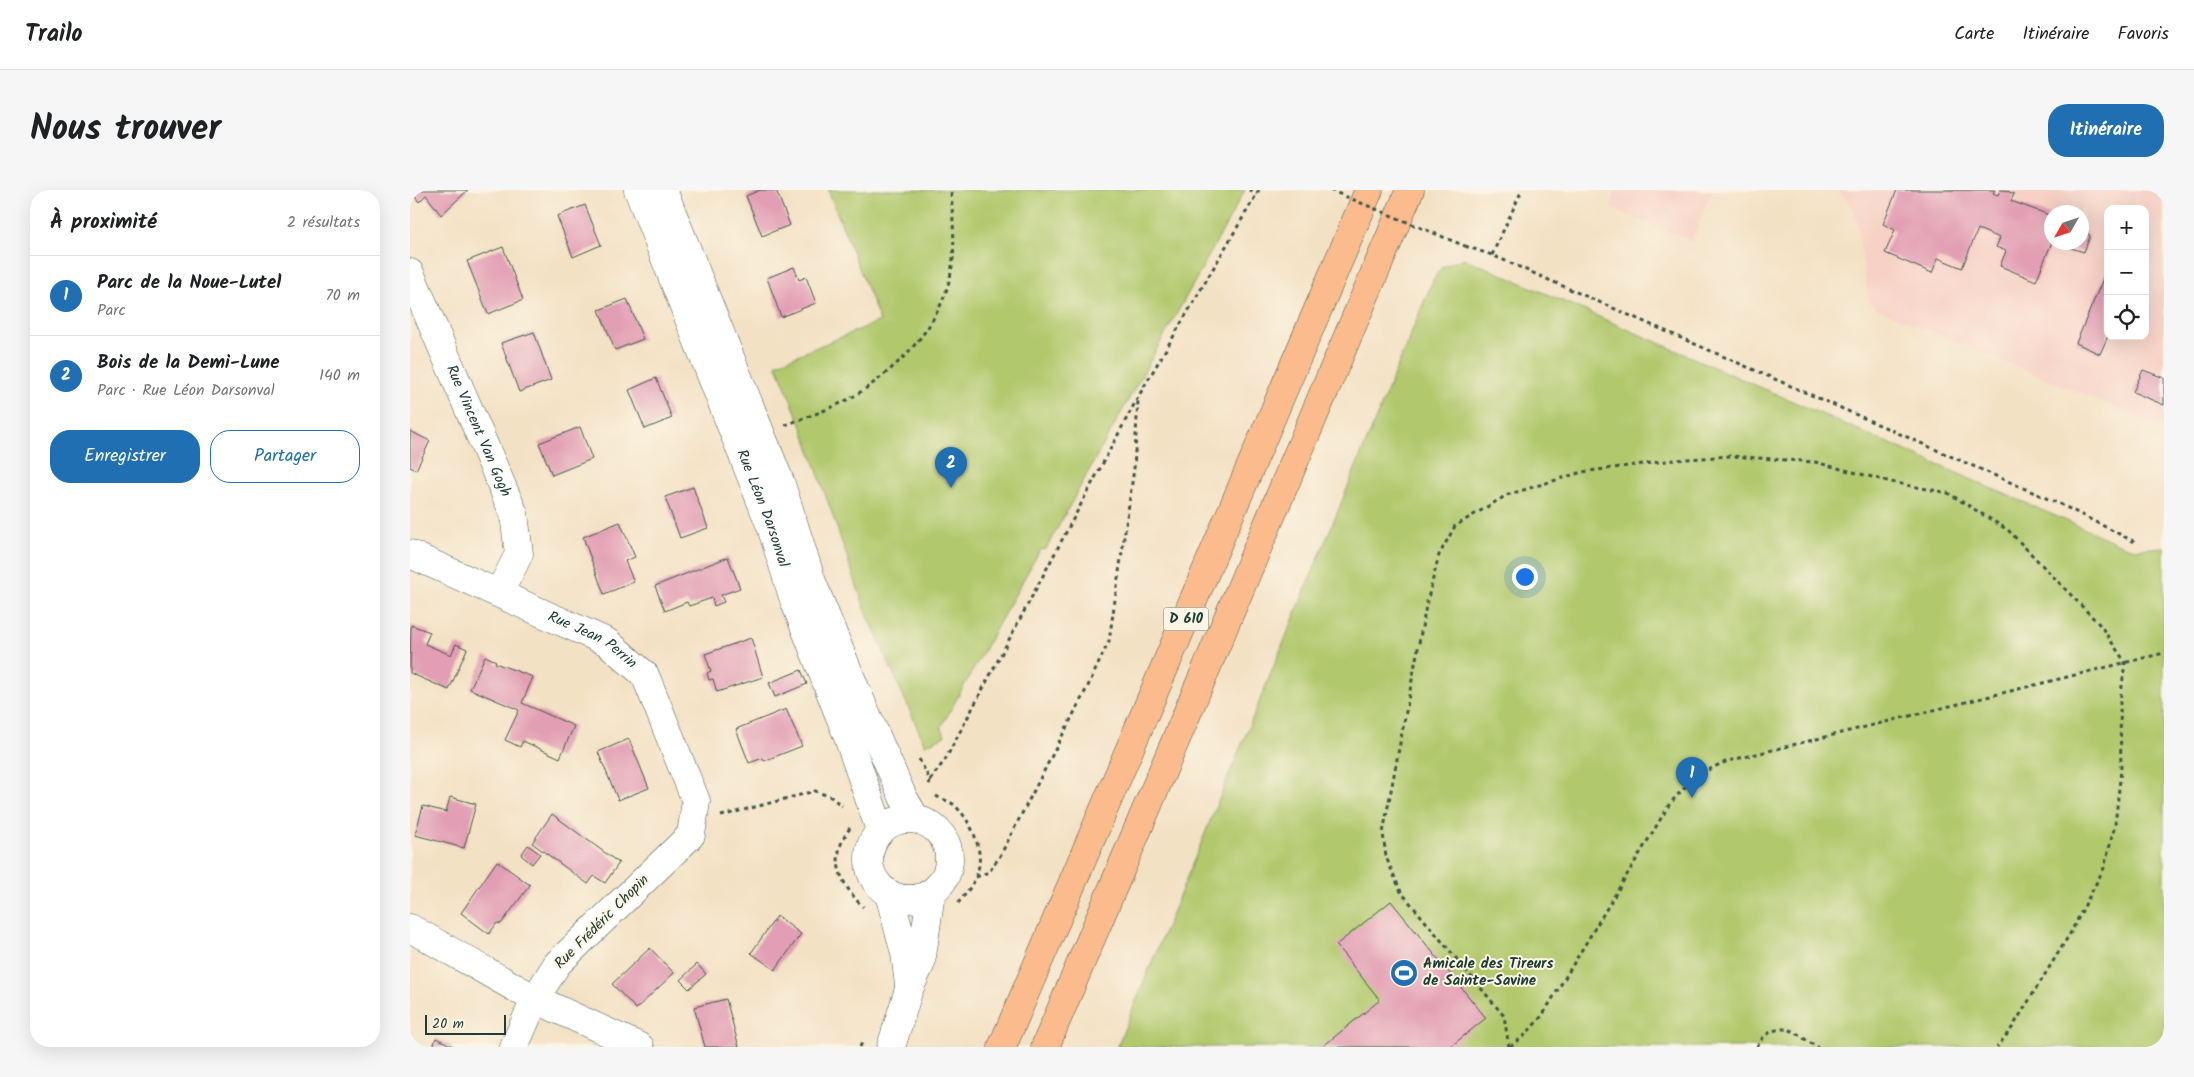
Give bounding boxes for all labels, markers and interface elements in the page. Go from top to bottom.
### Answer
text: Trailo [25,15,83,54]
text: Carte [1954,20,1994,49]
text: Itinéraire [2022,20,2089,49]
text: Favoris [2117,20,2169,49]
text: Nous trouver [30,102,221,158]
button: Itinéraire [2048,104,2164,157]
north arrow [2044,205,2089,250]
map controls [2104,205,2149,340]
button: + [2104,205,2149,250]
text: À proximité [50,206,157,239]
text: 2 résultats [287,210,360,235]
button: − [2104,250,2149,295]
text: Parc de la Noue-Lutel [97,268,281,298]
text: 1 [64,283,68,308]
text: 70 m [325,283,360,308]
button: locate [2104,295,2149,340]
text: Parc [97,298,126,323]
text: Bois de la Demi-Lune [97,348,279,378]
street label: Rue Vincent Van Gogh [439,361,517,501]
text: 2 [61,363,71,388]
text: 140 m [319,363,360,388]
text: Parc · Rue Léon Darsonval [97,378,275,403]
button: Enregistrer [50,430,200,483]
button: Partager [210,430,360,483]
street label: Rue Léon Darsonval [730,446,795,571]
pin: 2 [935,447,967,488]
your location [1512,564,1538,590]
street label: Rue Jean Perrin [544,605,642,675]
road number: D 610 [1164,608,1208,630]
pin: 1 [1676,757,1708,798]
street label: Rue Frédéric Chopin [549,869,655,975]
place label: Amicale des Tireurs de Sainte-Savine [1423,952,1553,993]
sports icon: Amicale des Tireurs de Sainte-Savine [1389,958,1419,988]
scale bar [425,1012,506,1035]
text: 20 m [432,1013,464,1035]

